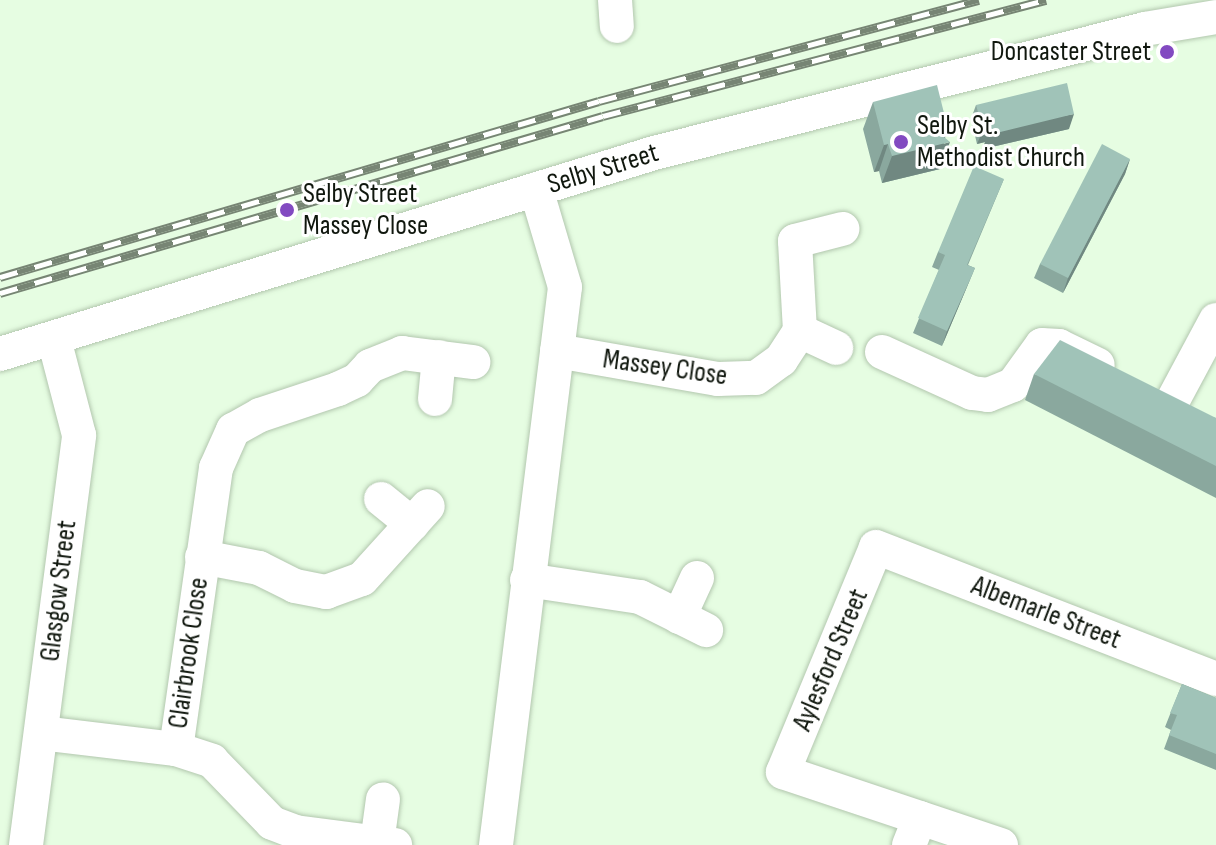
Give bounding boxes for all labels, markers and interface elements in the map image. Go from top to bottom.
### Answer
place label: Doncaster Street [991,35,1151,69]
marker: Doncaster Street [1158,43,1176,61]
place label: Selby St. Methodist Church [917,109,1085,175]
marker: Selby St. Methodist Church [892,133,910,151]
street label: Selby Street [543,136,663,202]
place label: Selby Street Massey Close [303,177,428,243]
marker: Selby Street Massey Close [278,201,296,219]
street label: Massey Close [601,343,729,393]
street label: Glasgow Street [34,519,84,663]
street label: Albemarle Street [967,569,1125,657]
street label: Clairbrook Close [162,575,216,731]
street label: Aylesford Street [786,584,876,736]

